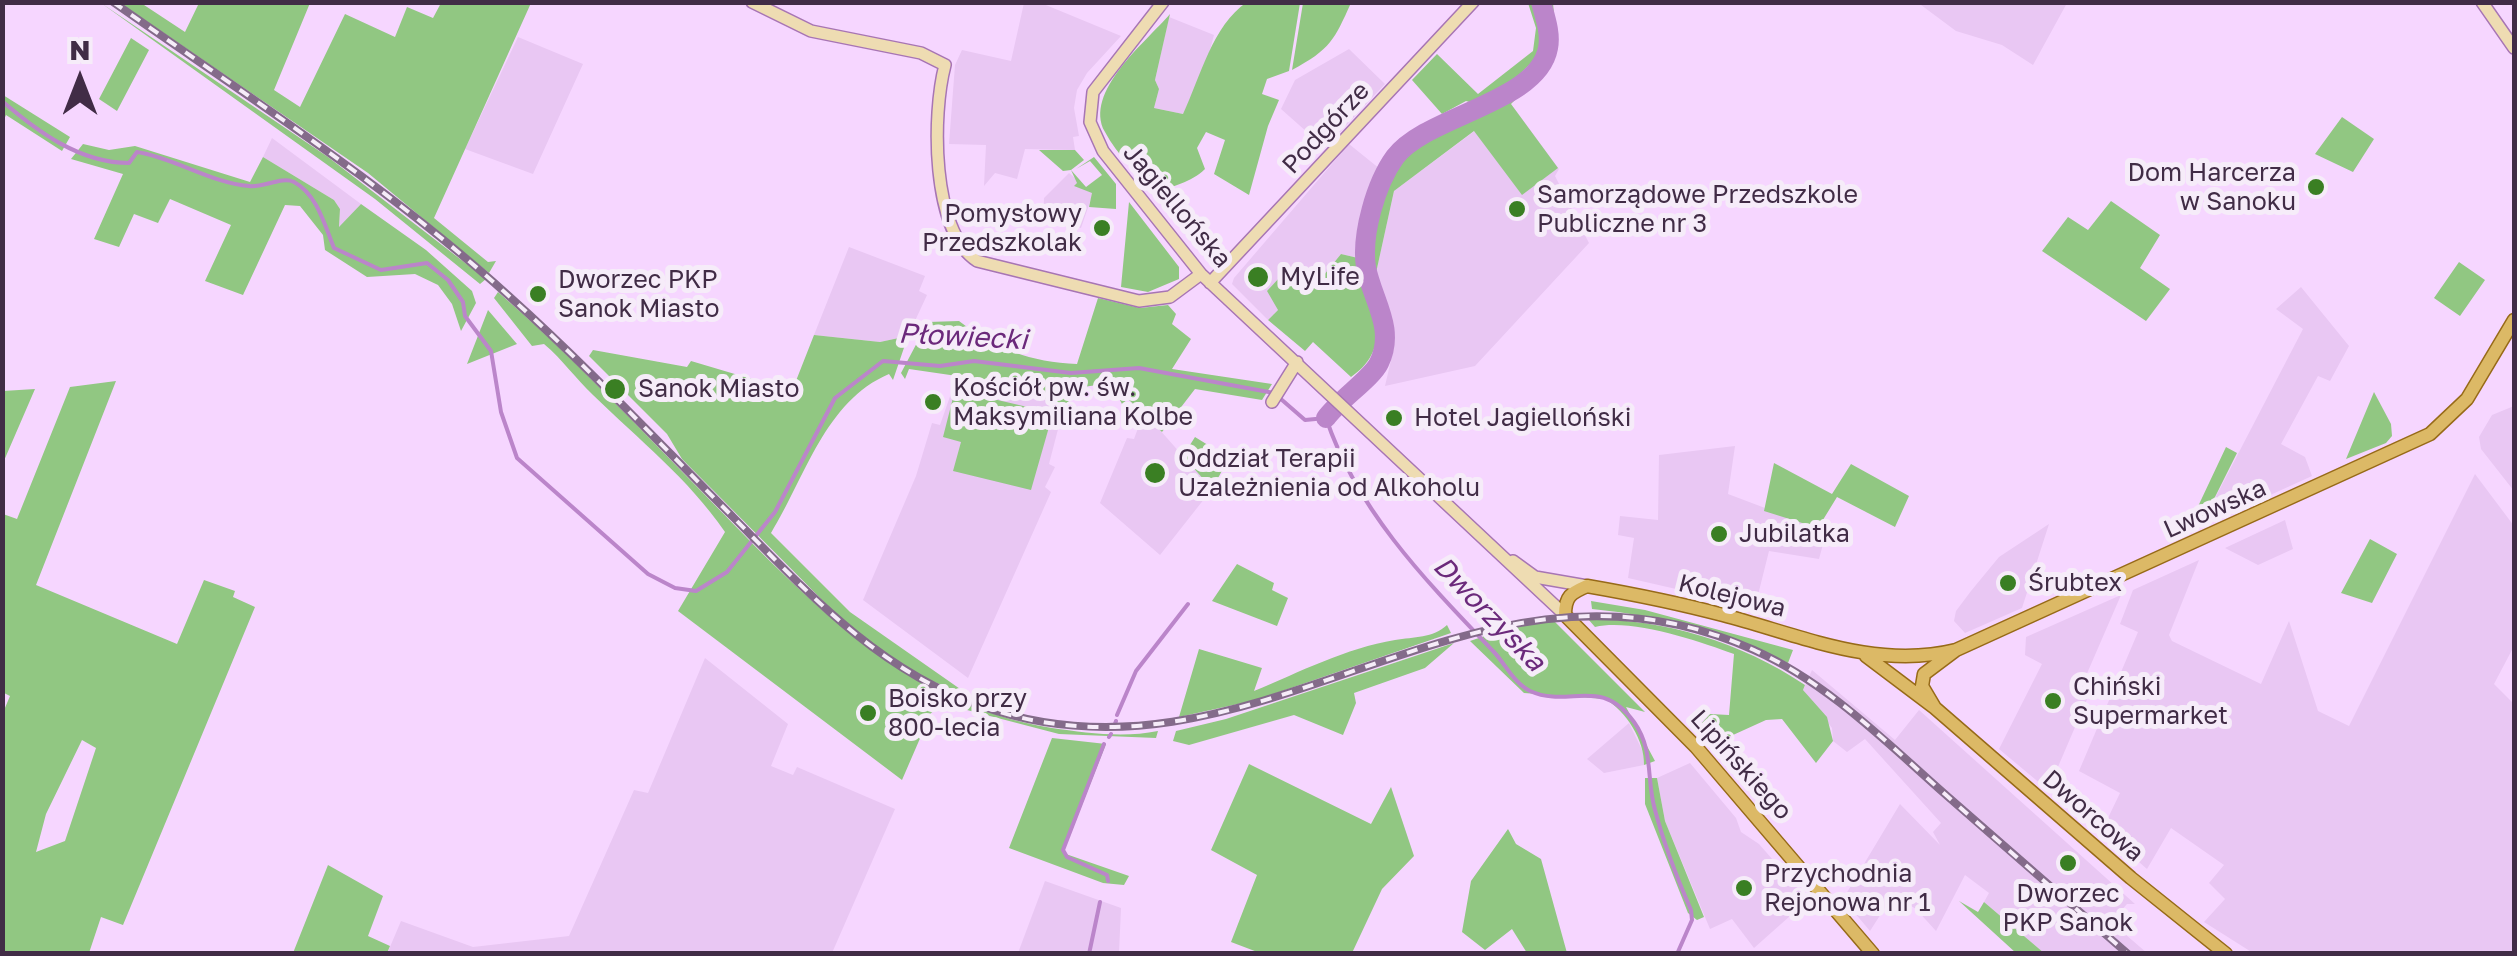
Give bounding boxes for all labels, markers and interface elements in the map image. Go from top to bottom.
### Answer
north arrow [30,30,130,130]
text: N [69,33,91,66]
street label: Podgórze [1276,76,1376,180]
street label: Jagiellońska [1117,138,1237,274]
place label: Dom Harcerza w Sanoku [2128,158,2296,217]
marker: Dom Harcerza w Sanoku [2305,176,2327,198]
place label: Samorządowe Przedszkole Publiczne nr 3 [1537,180,1858,239]
marker: Samorządowe Przedszkole Publiczne nr 3 [1506,198,1528,220]
place label: Pomysłowy Przedszkolak [922,199,1082,258]
marker: Pomysłowy Przedszkolak [1091,217,1113,239]
place label: MyLife [1280,262,1360,292]
marker: MyLife [1245,264,1271,290]
place label: Dworzec PKP Sanok Miasto [558,265,719,324]
marker: Dworzec PKP Sanok Miasto [527,283,549,305]
water label: Płowiecki [898,317,1028,357]
place label: Kościół pw. św. Maksymiliana Kolbe [953,373,1193,432]
place label: Sanok Miasto [638,374,799,404]
marker: Sanok Miasto [602,376,628,402]
marker: Kościół pw. św. Maksymiliana Kolbe [922,391,944,413]
place label: Hotel Jagielloński [1414,403,1632,433]
marker: Hotel Jagielloński [1383,407,1405,429]
place label: Oddział Terapii Uzależnienia od Alkoholu [1178,444,1480,503]
marker: Oddział Terapii Uzależnienia od Alkoholu [1142,460,1168,486]
street label: Lwowska [2159,473,2271,545]
place label: Jubilatka [1739,519,1850,549]
marker: Jubilatka [1708,523,1730,545]
water label: Dworzyska [1426,550,1552,678]
street label: Kolejowa [1675,568,1789,624]
place label: Śrubtex [2028,568,2122,598]
marker: Śrubtex [1997,572,2019,594]
place label: Chiński Supermarket [2073,672,2228,731]
place label: Boisko przy 800-lecia [888,684,1027,743]
marker: Chiński Supermarket [2042,690,2064,712]
marker: Boisko przy 800-lecia [857,702,879,724]
street label: Lipińskiego [1684,704,1798,826]
street label: Dworcowa [2036,764,2150,868]
marker: Dworzec PKP Sanok [2057,852,2079,874]
place label: Przychodnia Rejonowa nr 1 [1764,859,1931,918]
marker: Przychodnia Rejonowa nr 1 [1733,877,1755,899]
place label: Dworzec PKP Sanok [2003,879,2133,938]

